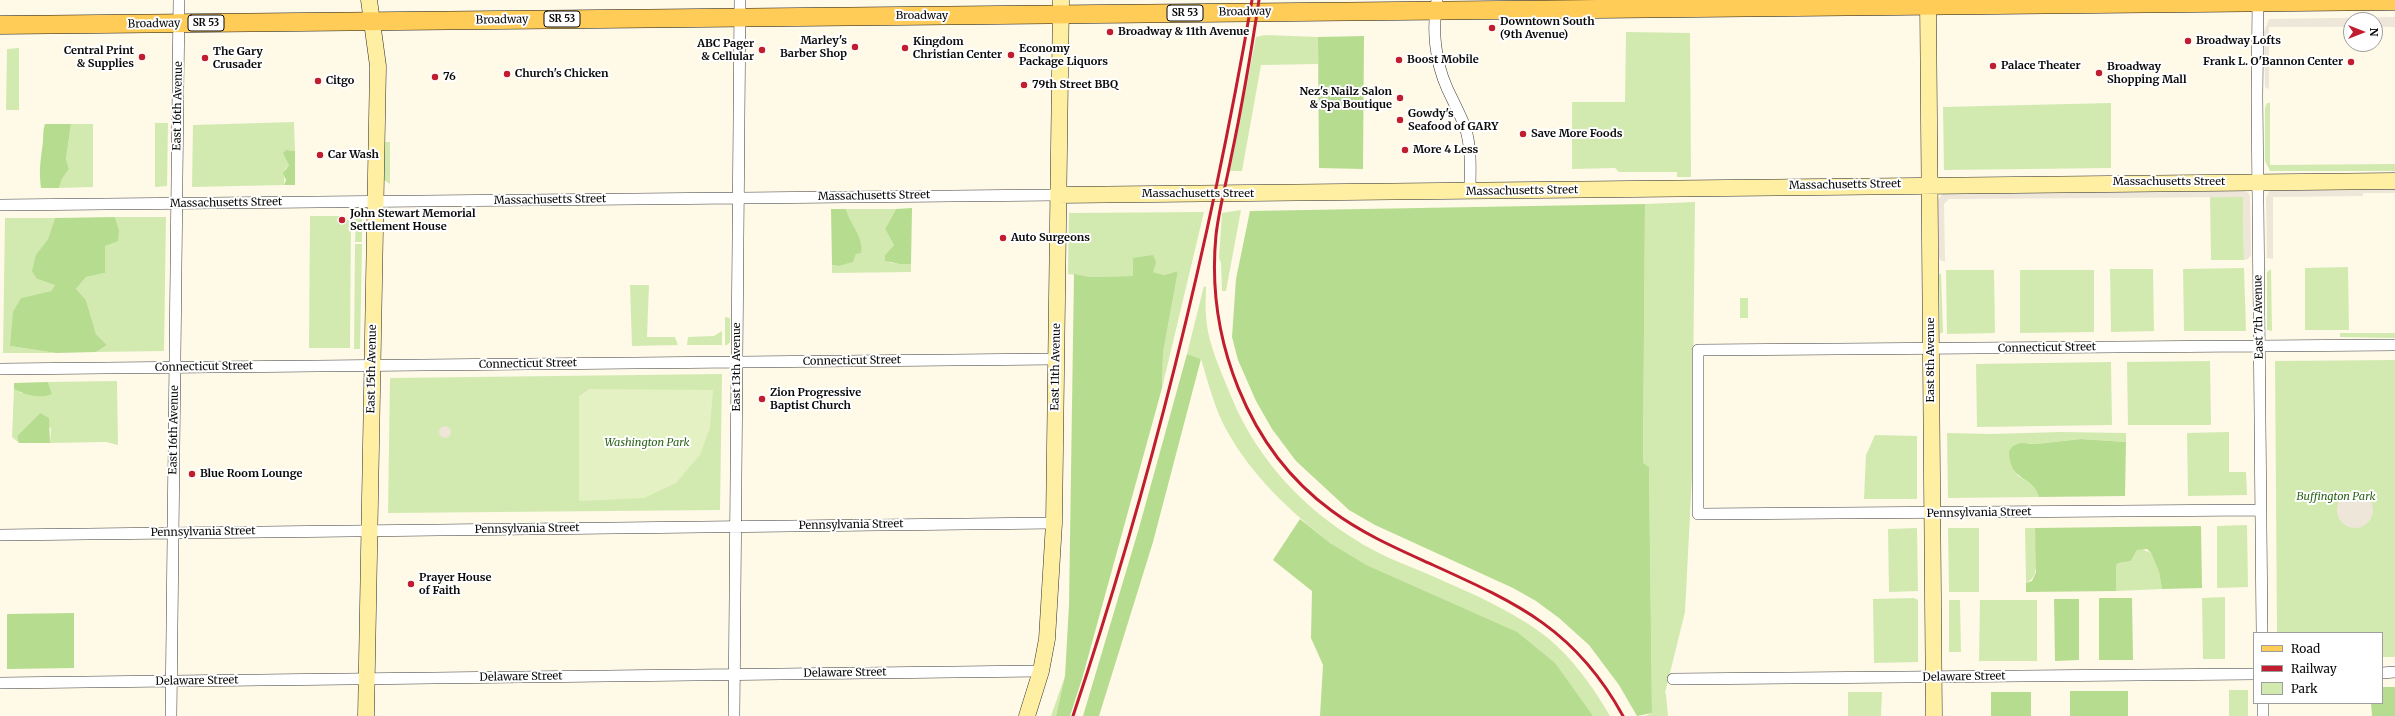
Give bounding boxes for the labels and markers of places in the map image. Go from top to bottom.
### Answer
place label: Downtown South (9th Avenue) [1500,15,1594,41]
marker: Downtown South (9th Avenue) [1487,23,1497,33]
place label: Broadway & 11th Avenue [1118,25,1249,39]
marker: Broadway & 11th Avenue [1105,27,1115,37]
place label: Marley's Barber Shop [780,34,847,60]
place label: Broadway Lofts [2196,34,2281,48]
place label: Kingdom Christian Center [913,35,1002,61]
marker: Broadway Lofts [2183,36,2193,46]
place label: ABC Pager & Cellular [697,37,754,63]
marker: Marley's Barber Shop [850,42,860,52]
place label: Economy Package Liquors [1019,42,1108,68]
marker: Kingdom Christian Center [900,43,910,53]
place label: Central Print & Supplies [64,44,134,70]
place label: The Gary Crusader [213,45,263,71]
marker: ABC Pager & Cellular [757,45,767,55]
marker: Economy Package Liquors [1006,50,1016,60]
marker: Central Print & Supplies [137,52,147,62]
marker: The Gary Crusader [200,53,210,63]
place label: Boost Mobile [1407,53,1479,67]
marker: Boost Mobile [1394,55,1404,65]
place label: Frank L. O'Bannon Center [2203,55,2343,69]
marker: Frank L. O'Bannon Center [2346,57,2356,67]
place label: Palace Theater [2001,59,2081,73]
place label: Broadway Shopping Mall [2107,60,2186,86]
marker: Palace Theater [1988,61,1998,71]
place label: Church's Chicken [515,67,608,81]
marker: Broadway Shopping Mall [2094,68,2104,78]
marker: Church's Chicken [502,69,512,79]
place label: 76 [443,70,456,84]
marker: 76 [430,72,440,82]
place label: Citgo [326,74,354,88]
marker: Citgo [313,76,323,86]
place label: 79th Street BBQ [1032,78,1118,92]
marker: 79th Street BBQ [1019,80,1029,90]
place label: Nez's Nailz Salon & Spa Boutique [1299,85,1392,111]
marker: Nez's Nailz Salon & Spa Boutique [1395,93,1405,103]
place label: Gowdy's Seafood of GARY [1408,107,1498,133]
marker: Gowdy's Seafood of GARY [1395,115,1405,125]
place label: Save More Foods [1531,127,1622,141]
marker: Save More Foods [1518,129,1528,139]
place label: More 4 Less [1413,143,1478,157]
marker: More 4 Less [1400,145,1410,155]
place label: Car Wash [328,148,379,162]
marker: Car Wash [315,150,325,160]
place label: John Stewart Memorial Settlement House [350,207,476,233]
marker: John Stewart Memorial Settlement House [337,215,347,225]
place label: Auto Surgeons [1011,231,1090,245]
marker: Auto Surgeons [998,233,1008,243]
place label: Zion Progressive Baptist Church [770,386,861,412]
marker: Zion Progressive Baptist Church [757,394,767,404]
place label: Blue Room Lounge [200,467,302,481]
marker: Blue Room Lounge [187,469,197,479]
place label: Prayer House of Faith [419,571,491,597]
marker: Prayer House of Faith [406,579,416,589]

